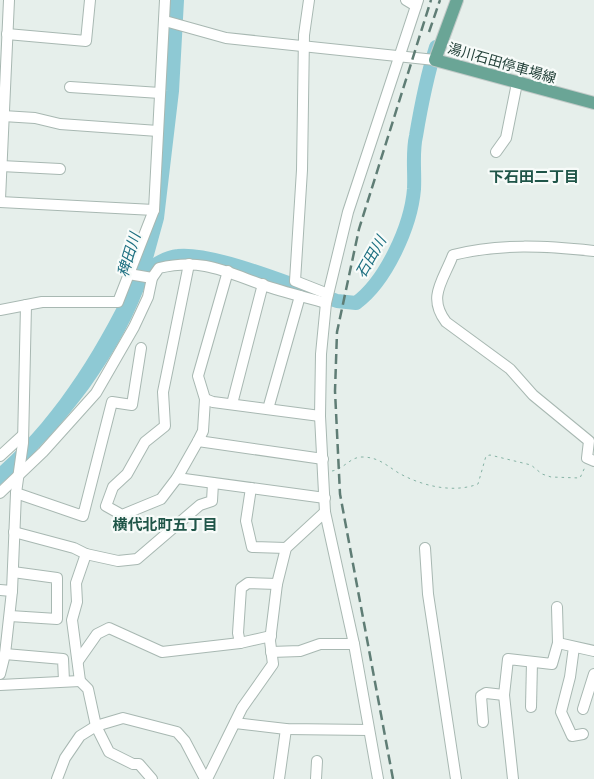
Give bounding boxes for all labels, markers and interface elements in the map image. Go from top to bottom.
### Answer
street label: 湯川石田停車場線 [446,40,558,86]
district label: 下石田二丁目 [489,168,579,186]
water label: 稗田川 [114,229,145,279]
water label: 石田川 [352,231,391,281]
district label: 横代北町五丁目 [112,516,218,534]

